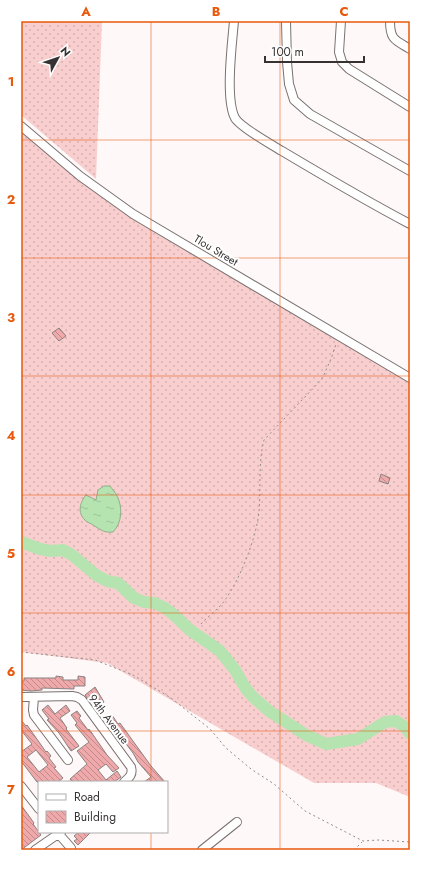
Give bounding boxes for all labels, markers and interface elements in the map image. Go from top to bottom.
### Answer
text: A [80,2,91,21]
text: B [212,2,221,21]
text: C [339,2,349,21]
north arrow [38,38,78,78]
scale bar [265,38,364,64]
text: N [57,43,75,60]
text: 100 m [271,43,304,61]
text: 1 [8,72,14,91]
text: 2 [7,190,15,209]
street label: Tlou Street [191,231,241,270]
text: 3 [7,308,15,327]
text: 4 [6,426,16,445]
text: 5 [7,544,15,563]
text: 6 [7,662,16,681]
street label: 94th Avenue [85,691,133,748]
text: 7 [7,780,15,799]
legend [38,781,168,833]
text: Road [74,788,100,806]
text: Building [74,808,116,826]

